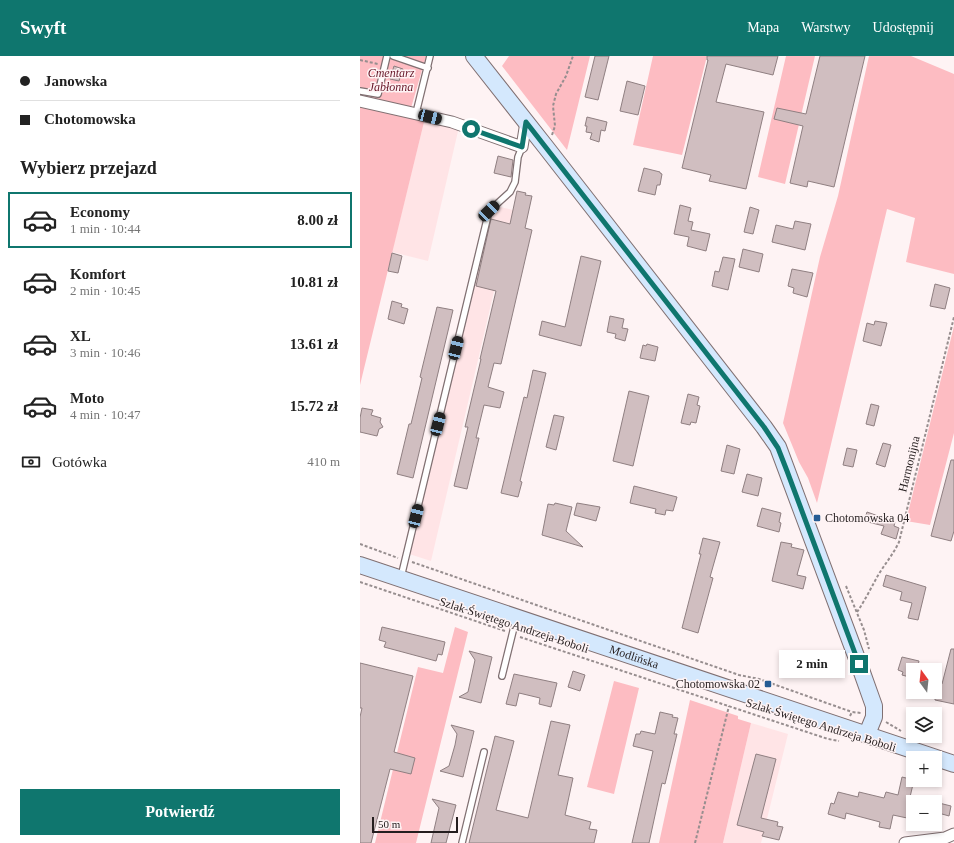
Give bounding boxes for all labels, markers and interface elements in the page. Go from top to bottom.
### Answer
text: Swyft [20,17,66,38]
text: Mapa [747,20,779,35]
text: Warstwy [801,20,851,35]
text: Udostępnij [873,20,934,35]
park label: Cmentarz Jabłonna [368,66,415,94]
text: Janowska [44,73,107,89]
car [417,108,443,126]
text: Chotomowska [44,111,136,127]
route start [462,120,480,138]
text: Wybierz przejazd [20,158,157,178]
car [476,198,502,224]
icon: car [22,202,58,238]
text: Economy [70,204,130,220]
text: 8.00 zł [297,212,338,228]
text: 1 min · 10:44 [70,221,140,236]
icon: car [22,264,58,300]
text: Komfort [70,266,126,282]
text: 10.81 zł [290,274,338,290]
text: 2 min · 10:45 [70,283,140,298]
icon: car [22,326,58,362]
text: XL [70,328,91,344]
car [447,335,465,361]
text: 13.61 zł [290,336,338,352]
text: 3 min · 10:46 [70,345,140,360]
icon: car [22,388,58,424]
text: Moto [70,390,104,406]
text: 15.72 zł [290,398,338,414]
text: 4 min · 10:47 [70,407,140,422]
car [429,411,447,437]
street label: Harmonijna [895,434,923,494]
icon: cash [20,451,42,473]
text: Gotówka [52,454,107,470]
text: 410 m [307,454,340,469]
car [407,503,425,529]
place label: Chotomowska 04 [825,511,909,525]
marker: Chotomowska 04 [812,513,822,523]
street label: Szlak Świętego Andrzeja Boboli [438,594,591,656]
street label: Modlińska [607,642,661,672]
callout: 2 min [779,650,845,678]
route end [850,655,868,673]
text: 2 min [796,656,828,671]
north arrow [906,663,942,699]
map controls [906,663,942,831]
place label: Chotomowska 02 [676,677,760,691]
marker: Chotomowska 02 [763,679,773,689]
street label: Szlak Świętego Andrzeja Boboli [744,695,898,755]
button: layers [906,707,942,743]
button: + [906,751,942,787]
button: Potwierdź [20,789,340,835]
button: − [906,795,942,831]
scale bar [372,815,458,834]
text: 50 m [378,818,400,830]

